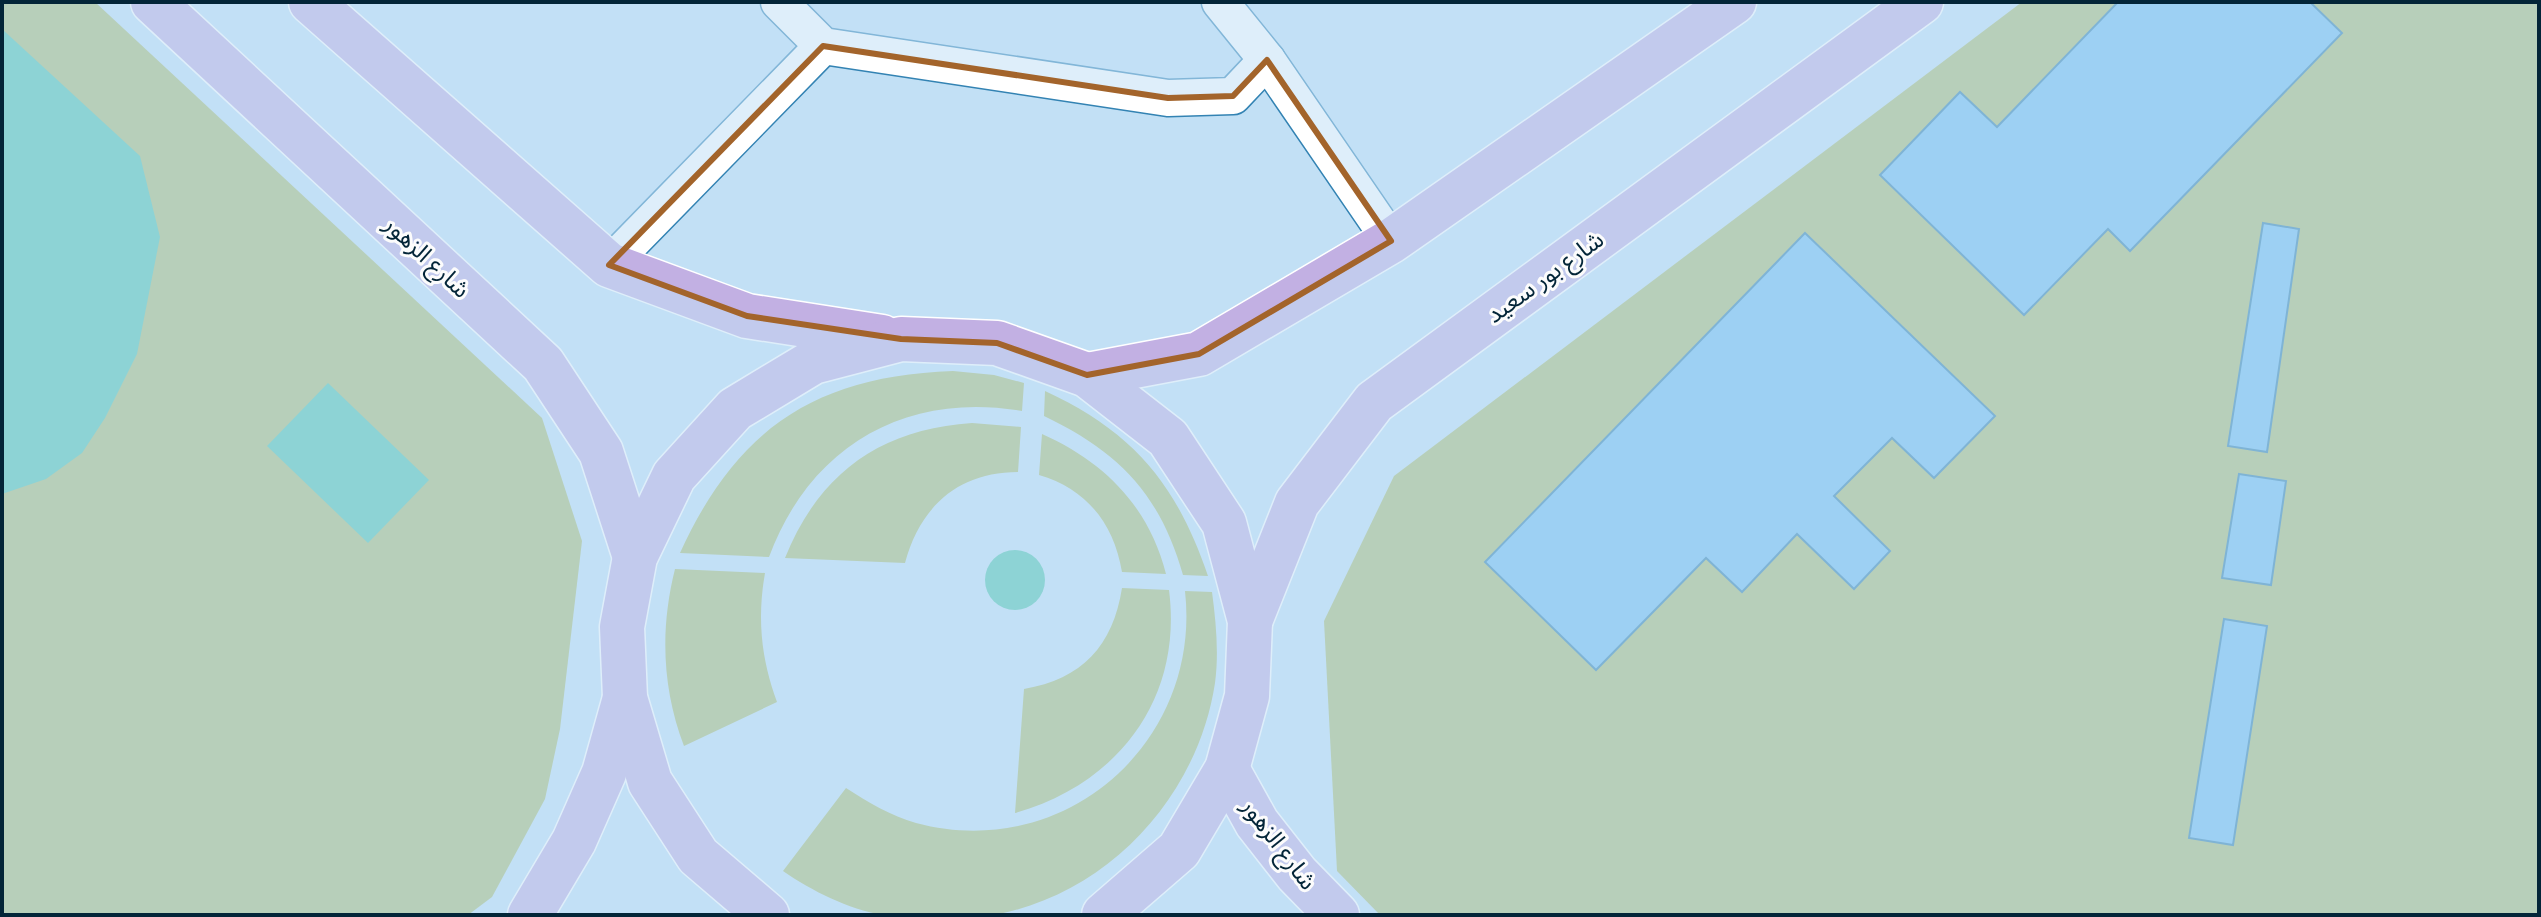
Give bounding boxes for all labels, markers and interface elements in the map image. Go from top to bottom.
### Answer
street label: شارع الزهور [376,210,476,306]
street label: شارع بور سعيد [1481,225,1611,331]
street label: شارع الزهور [1233,792,1322,897]

